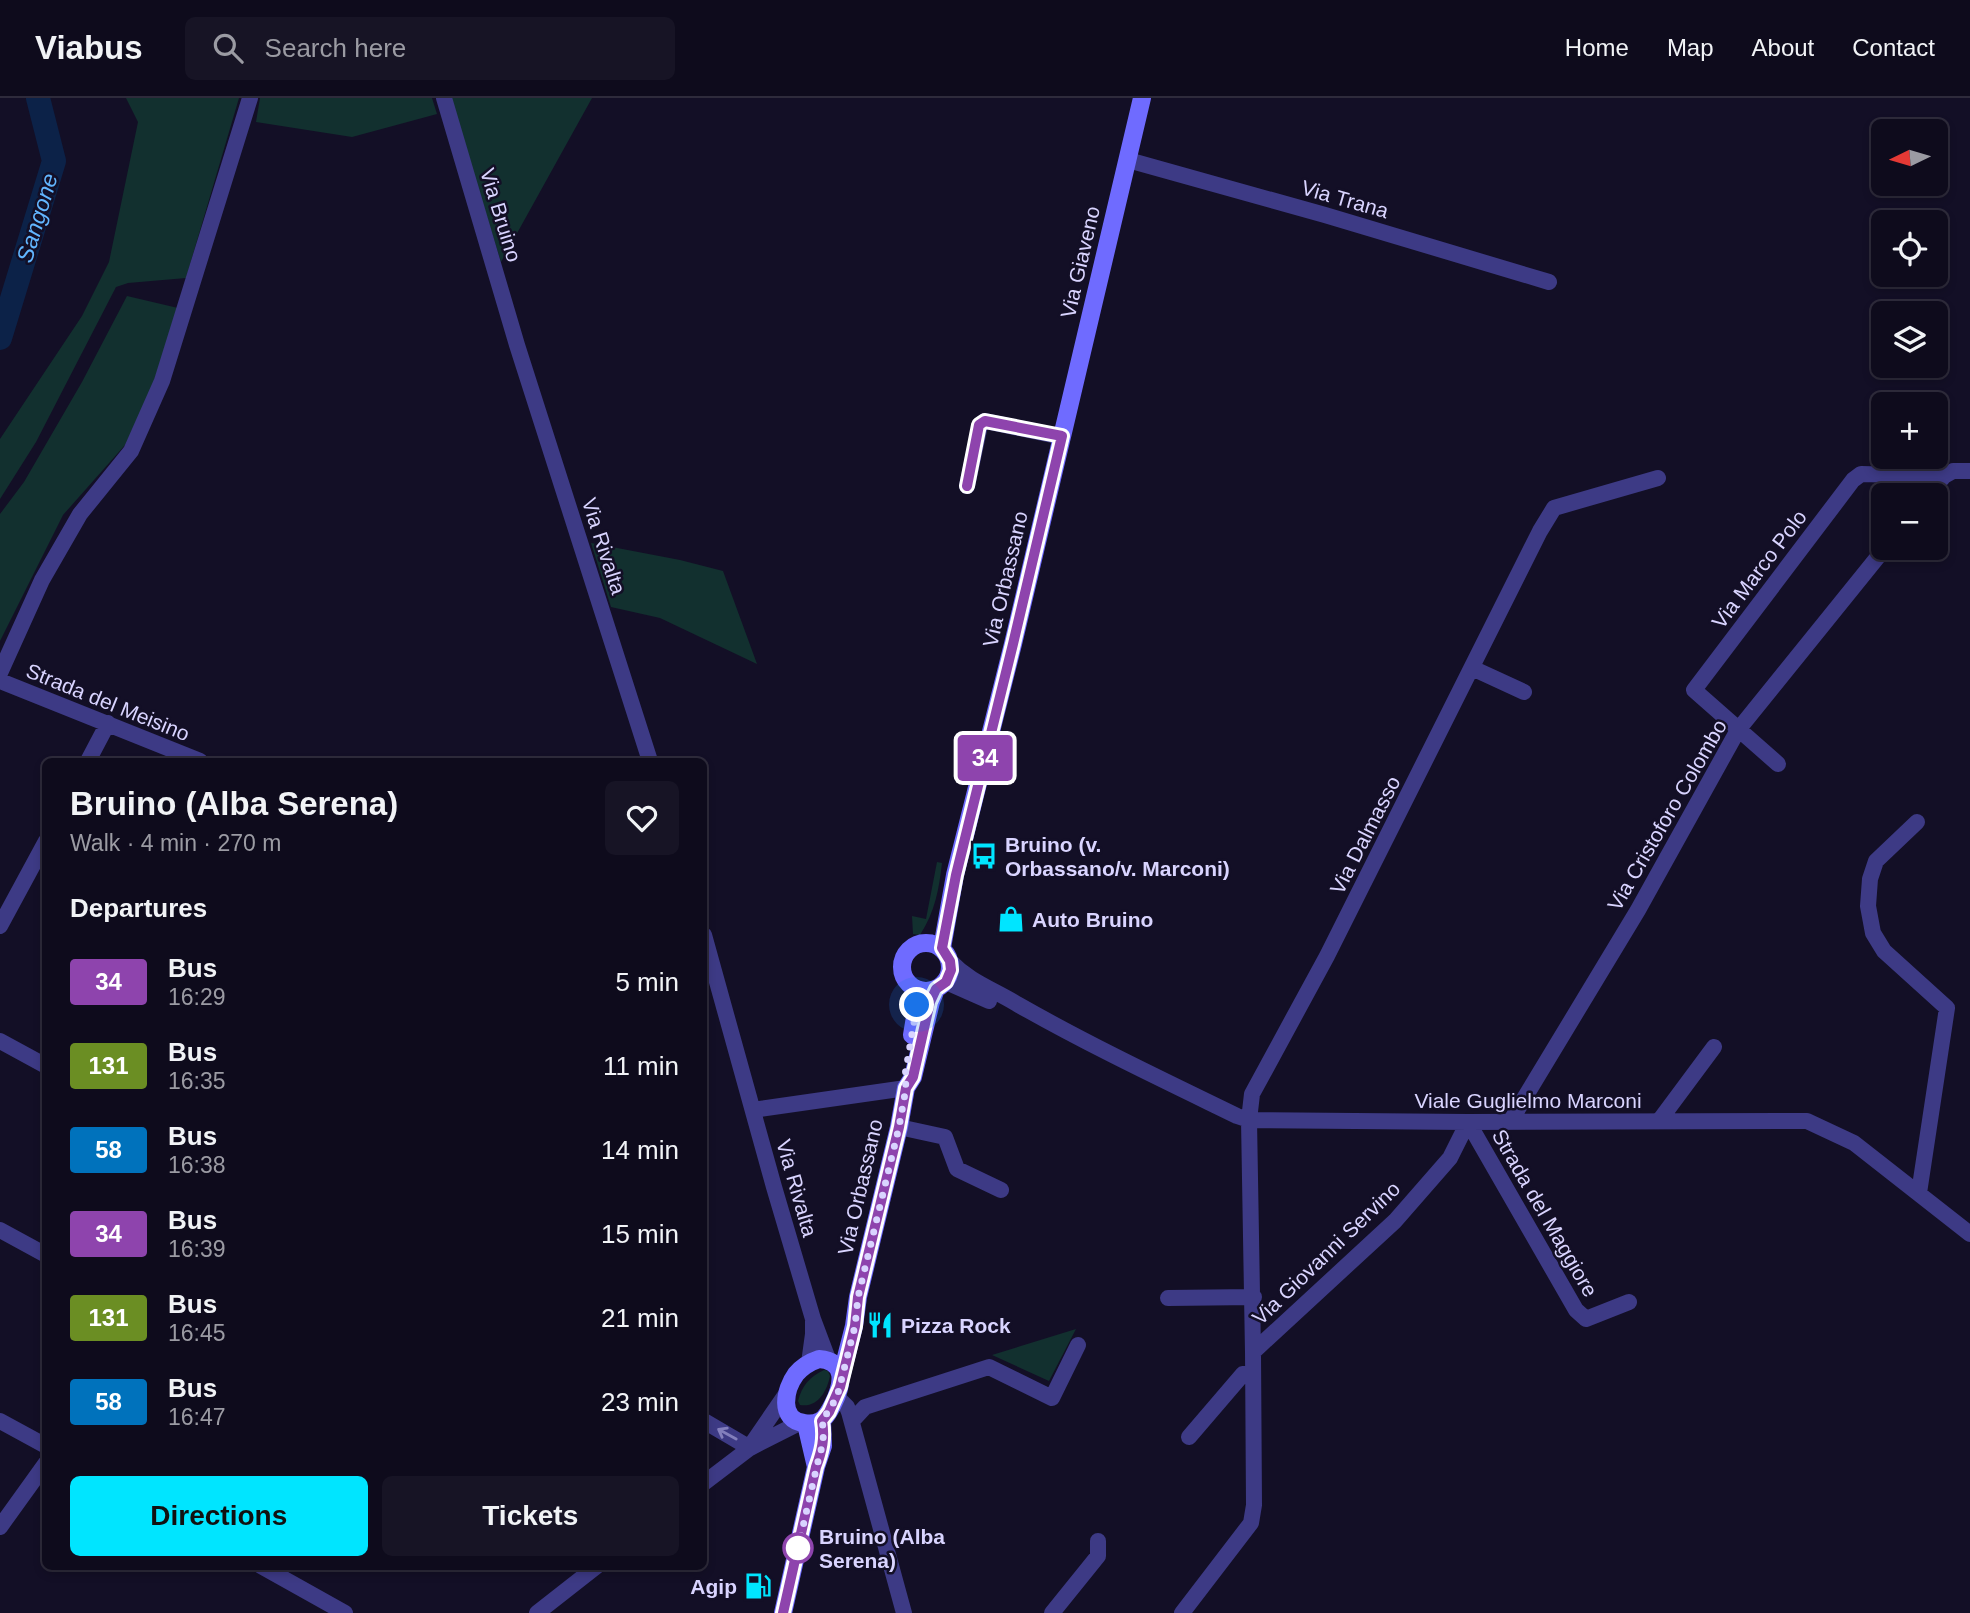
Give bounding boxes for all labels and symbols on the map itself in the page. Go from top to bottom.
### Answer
north arrow [1871,119,1948,196]
street label: Via Bruino [476,165,526,265]
water label: Sangone [11,170,63,266]
street label: Via Trana [1299,176,1391,222]
street label: Via Giaveno [1056,204,1104,320]
street label: Via Rivalta [578,495,630,597]
street label: Via Marco Polo [1707,505,1811,633]
street label: Via Orbassano [978,509,1032,649]
street label: Strada del Meisino [23,659,193,745]
street label: Via Cristoforo Colombo [1603,715,1731,915]
line badge: 34 [954,735,1016,781]
street label: Via Dalmasso [1325,772,1405,898]
place label: Bruino (v. Orbassano/v. Marconi) [1005,833,1230,880]
bus stop icon: Bruino (v. Orbassano/v. Marconi) [969,841,999,871]
shop icon: Auto Bruino [996,904,1026,934]
place label: Auto Bruino [1032,908,1153,931]
your location [899,987,934,1022]
street label: Viale Guglielmo Marconi [1414,1089,1642,1112]
street label: Via Orbassano [833,1117,887,1257]
street label: Strada del Maggiore [1488,1125,1602,1301]
street label: Via Rivalta [772,1137,822,1240]
street label: Via Giovanni Servino [1248,1177,1404,1329]
restaurant icon: Pizza Rock [865,1310,895,1340]
place label: Pizza Rock [901,1314,1011,1337]
one-way arrow [717,1427,737,1441]
place label: Bruino (Alba Serena) [819,1525,945,1572]
marker: Bruino (Alba Serena) [783,1533,813,1563]
fuel station icon: Agip [743,1571,773,1601]
place label: Agip [690,1575,737,1598]

